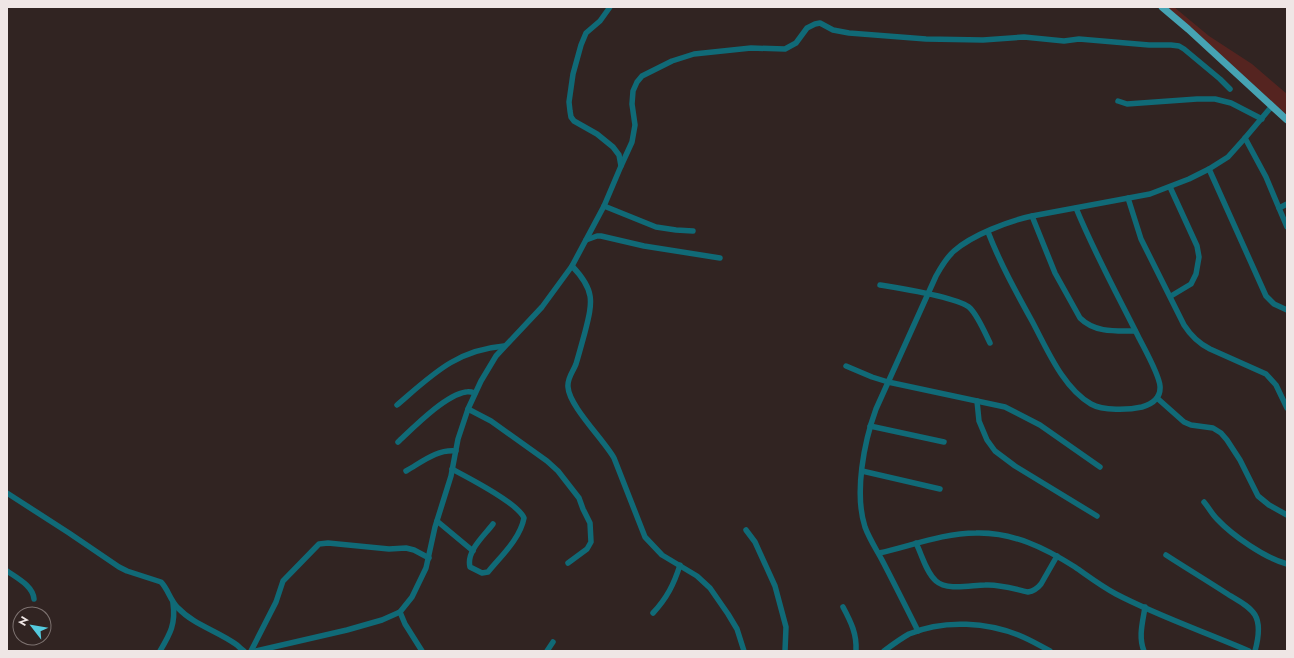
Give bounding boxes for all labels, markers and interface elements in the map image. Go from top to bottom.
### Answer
north arrow [12,606,52,646]
text: N [14,613,33,629]

